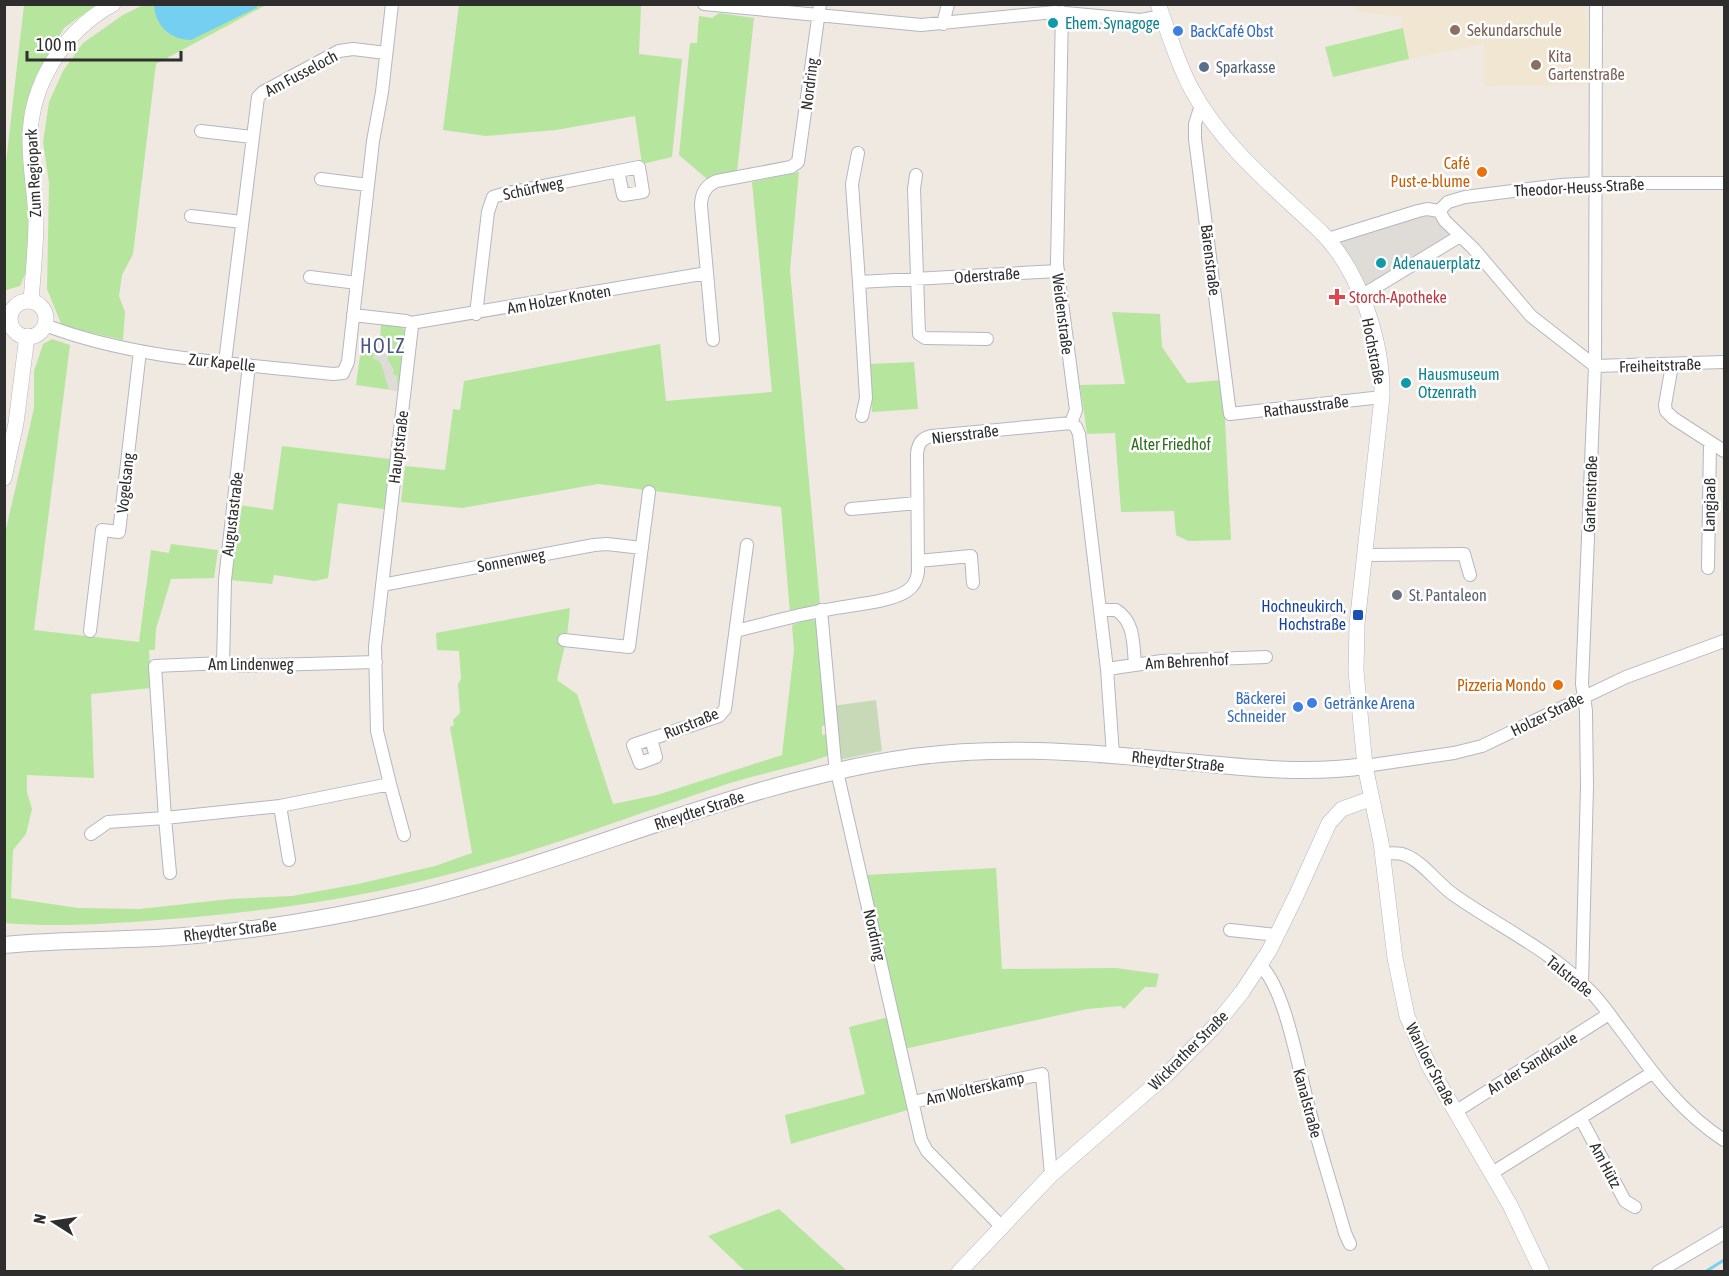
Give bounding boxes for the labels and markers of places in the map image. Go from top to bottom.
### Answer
place label: Ehem. Synagoge [1065,14,1160,33]
marker: Ehem. Synagoge [1046,16,1060,30]
place label: Sekundarschule [1467,21,1562,39]
place label: BackCafé Obst [1190,22,1274,40]
marker: Sekundarschule [1448,23,1462,37]
marker: BackCafé Obst [1171,24,1185,38]
place label: Kita Gartenstraße [1548,47,1625,83]
place label: Sparkasse [1216,58,1276,77]
marker: Kita Gartenstraße [1529,58,1543,72]
marker: Sparkasse [1197,60,1211,74]
place label: Café Pust-e-blume [1391,154,1470,190]
marker: Café Pust-e-blume [1475,165,1489,179]
place label: Adenauerplatz [1393,254,1480,273]
marker: Adenauerplatz [1374,256,1388,270]
place label: Storch-Apotheke [1349,288,1447,307]
marker: Storch-Apotheke [1330,290,1344,304]
place label: Hausmuseum Otzenrath [1418,365,1500,401]
marker: Hausmuseum Otzenrath [1399,376,1413,390]
place label: St. Pantaleon [1409,586,1487,604]
marker: St. Pantaleon [1390,588,1404,602]
place label: Hochneukirch, Hochstraße [1261,597,1346,633]
marker: Hochneukirch, Hochstraße [1351,608,1365,622]
place label: Pizzeria Mondo [1457,676,1546,694]
marker: Pizzeria Mondo [1551,678,1565,692]
place label: Bäckerei Schneider [1227,689,1286,725]
place label: Getränke Arena [1324,694,1415,712]
marker: Getränke Arena [1305,696,1319,710]
marker: Bäckerei Schneider [1291,700,1305,714]

